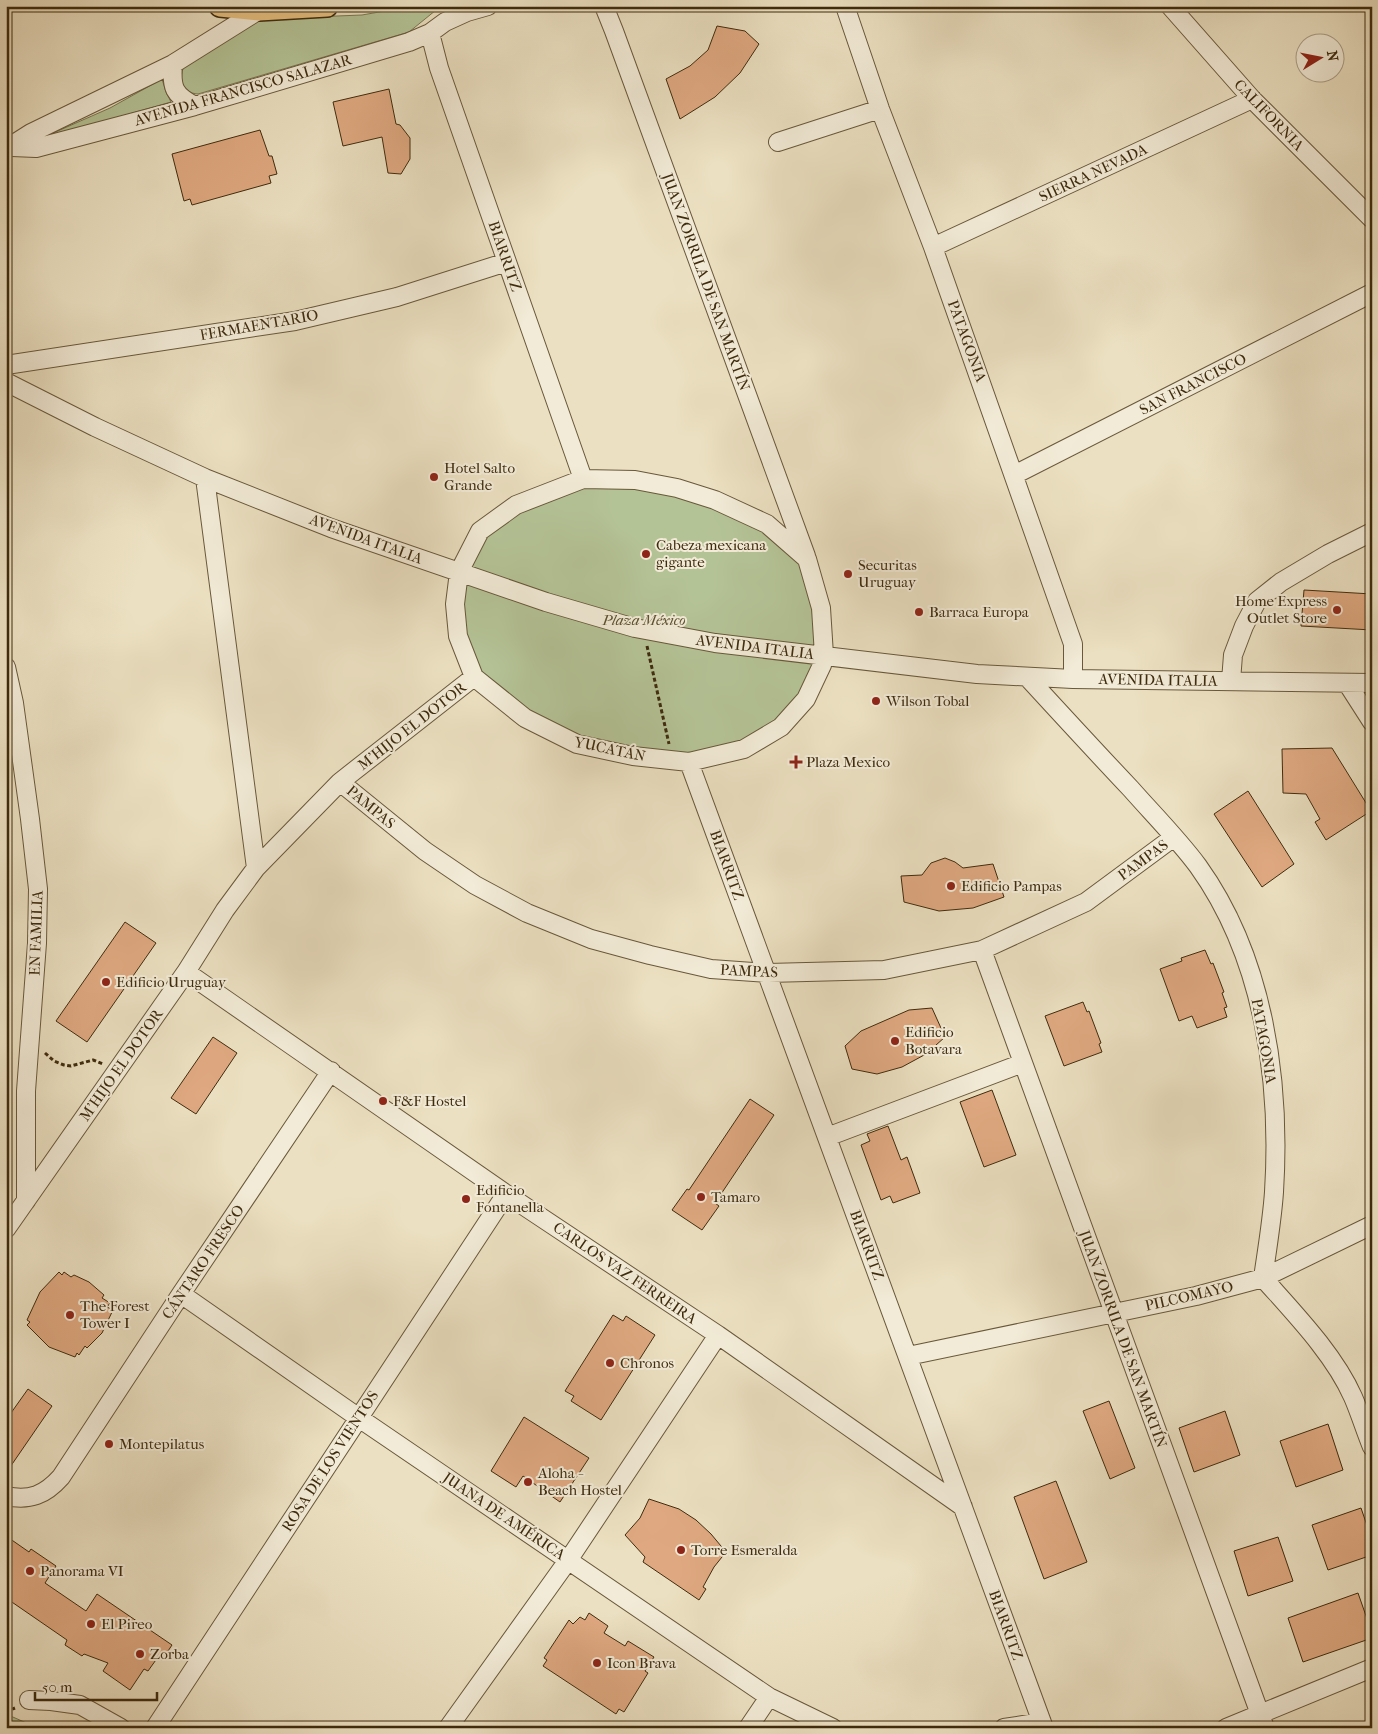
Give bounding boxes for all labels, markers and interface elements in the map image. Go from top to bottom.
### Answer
north arrow [1296,32,1346,82]
text: N [1323,49,1342,63]
street label: AVENIDA FRANCISCO SALAZAR [131,50,355,130]
street label: CALIFORNIA [1230,76,1308,155]
street label: SIERRA NEVADA [1036,140,1150,206]
street label: JUAN ZORRILA DE SAN MARTÍN [658,170,754,394]
street label: BIARRITZ [485,218,525,294]
street label: PATAGONIA [944,297,990,385]
street label: FERMAENTARIO [198,306,320,344]
street label: SAN FRANCISCO [1137,349,1250,419]
place label: Hotel Salto Grande [444,459,515,494]
marker: Hotel Salto Grande [428,471,440,483]
street label: AVENIDA ITALIA [306,510,425,568]
place label: Cabeza mexicana gigante [656,536,767,571]
marker: Cabeza mexicana gigante [640,548,652,560]
place label: Securitas Uruguay [858,556,917,591]
marker: Securitas Uruguay [842,568,854,580]
place label: Home Express Outlet Store [1235,592,1328,627]
place label: Barraca Europa [929,603,1030,621]
marker: Home Express Outlet Store [1331,604,1343,616]
marker: Barraca Europa [913,606,925,618]
park label: Plaza México [601,611,686,629]
street label: AVENIDA ITALIA [694,631,815,663]
street label: AVENIDA ITALIA [1097,670,1218,690]
street label: M'HIJO EL DOTOR [354,677,471,774]
place label: Wilson Tobal [885,692,969,710]
marker: Wilson Tobal [870,695,882,707]
street label: YUCATÁN [572,732,648,765]
place label: Plaza Mexico [806,753,891,771]
marker: Plaza Mexico [790,756,802,768]
street label: PAMPAS [343,781,399,833]
street label: BIARRITZ [706,828,748,902]
street label: PAMPAS [1114,836,1172,884]
place label: Edificio Pampas [961,877,1062,895]
marker: Edificio Pampas [945,880,957,892]
street label: EN FAMILIA [26,890,46,976]
street label: PAMPAS [720,960,779,982]
place label: Edificio Uruguay [116,973,227,991]
marker: Edificio Uruguay [100,976,112,988]
street label: PATAGONIA [1248,997,1280,1085]
street label: M'HIJO EL DOTOR [76,1005,167,1125]
place label: Edificio Botavara [905,1023,963,1058]
marker: Edificio Botavara [889,1035,901,1047]
place label: F&F Hostel [393,1092,466,1110]
marker: F&F Hostel [377,1095,389,1107]
place label: Edificio Fontanella [476,1181,545,1216]
place label: Tamaro [711,1188,760,1206]
marker: Tamaro [695,1191,707,1203]
marker: Edificio Fontanella [460,1193,472,1205]
street label: CÁNTARO FRESCO [158,1201,248,1323]
street label: BIARRITZ [846,1208,888,1282]
street label: CARLOS VAZ FERREIRA [550,1218,700,1328]
street label: JUAN ZORRILA DE SAN MARTÍN [1075,1227,1171,1451]
street label: PILCOMAYO [1143,1277,1235,1315]
place label: The Forest Tower I [80,1297,150,1332]
marker: The Forest Tower I [64,1309,76,1321]
place label: Chronos [620,1354,675,1372]
marker: Chronos [604,1357,616,1369]
street label: ROSA DE LOS VIENTOS [278,1387,382,1535]
place label: Montepilatus [119,1435,205,1453]
marker: Montepilatus [103,1438,115,1450]
place label: Aloha - Beach Hostel [537,1464,622,1499]
street label: JUANA DE AMÉRICA [439,1468,569,1564]
marker: Aloha - Beach Hostel [522,1476,534,1488]
place label: Torre Esmeralda [691,1541,799,1559]
marker: Torre Esmeralda [675,1544,687,1556]
place label: Panorama VI [40,1562,124,1580]
marker: Panorama VI [24,1565,36,1577]
street label: BIARRITZ [985,1588,1027,1662]
place label: El Pireo [101,1615,153,1633]
marker: El Pireo [85,1618,97,1630]
place label: Zorba [150,1645,190,1663]
marker: Zorba [134,1648,146,1660]
place label: Icon Brava [607,1654,677,1672]
marker: Icon Brava [591,1657,603,1669]
scale bar [35,1669,158,1701]
text: 50 m [42,1678,73,1696]

